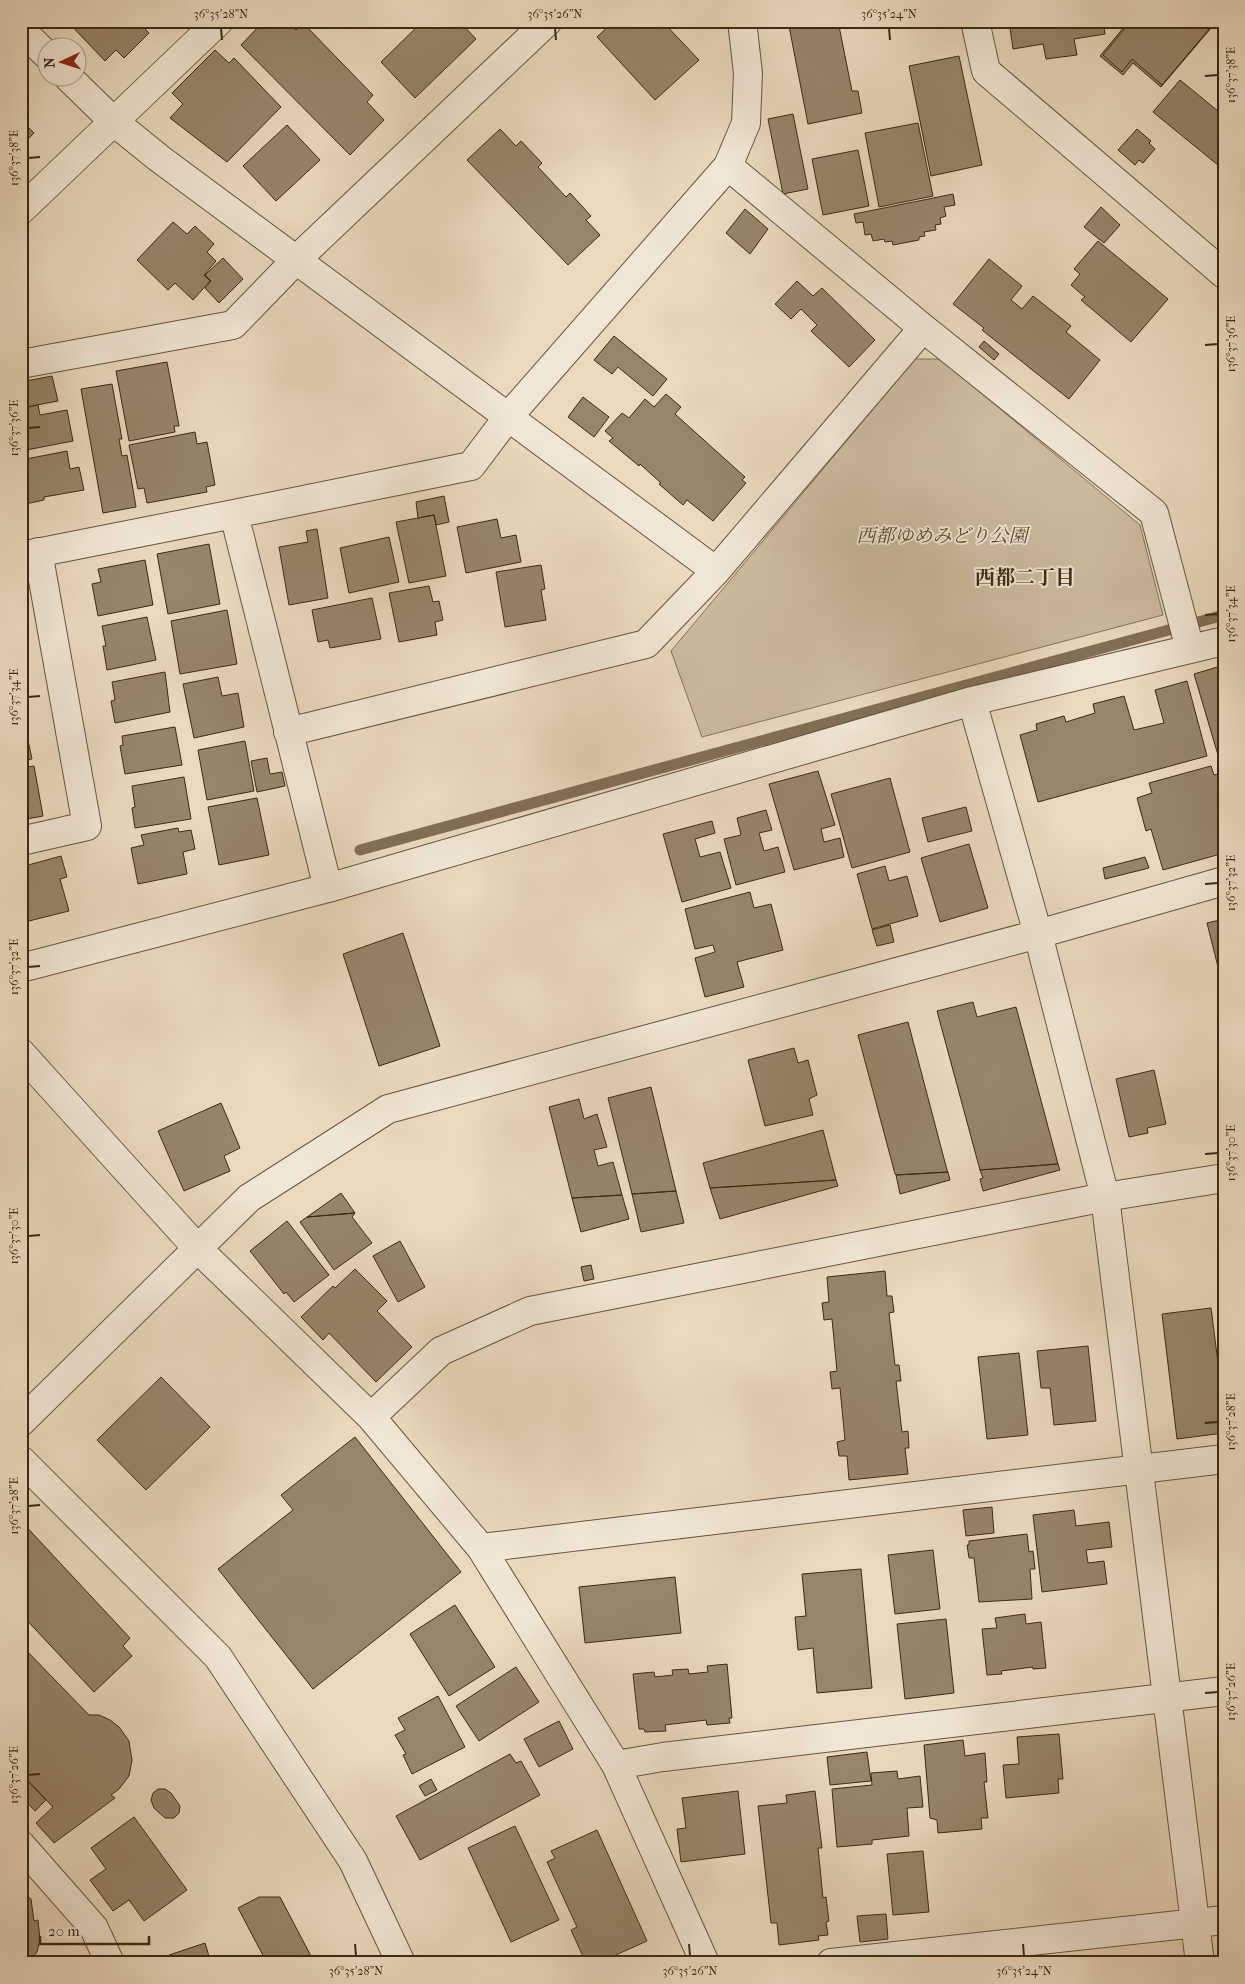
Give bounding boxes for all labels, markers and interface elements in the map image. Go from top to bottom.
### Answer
text: 36°35'28"N [194,7,248,21]
text: 36°35'26"N [528,7,582,21]
text: 36°35'24"N [861,7,917,21]
north arrow [38,38,88,88]
text: 136°37'38"E [1224,47,1238,103]
text: N [41,57,58,69]
text: 136°37'38"E [7,130,21,186]
text: 136°37'36"E [1224,316,1238,372]
text: 136°37'36"E [7,400,21,456]
park label: 西都ゆめみどり公園 [856,525,1030,547]
district label: 西都二丁目 [975,566,1075,589]
text: 136°37'34"E [1224,585,1238,643]
text: 136°37'34"E [7,668,21,726]
text: 136°37'32"E [1224,855,1238,911]
text: 136°37'32"E [7,939,21,995]
text: 136°37'30"E [1224,1125,1238,1181]
text: 136°37'30"E [7,1208,21,1264]
text: 136°37'28"E [1224,1393,1238,1451]
text: 136°37'28"E [7,1477,21,1535]
text: 136°37'26"E [1224,1663,1238,1721]
text: 136°37'26"E [7,1746,21,1804]
scale bar [40,1914,149,1946]
text: 20 m [48,1922,80,1940]
text: 36°35'28"N [329,1964,383,1978]
text: 36°35'26"N [663,1964,717,1978]
text: 36°35'24"N [996,1964,1052,1978]

